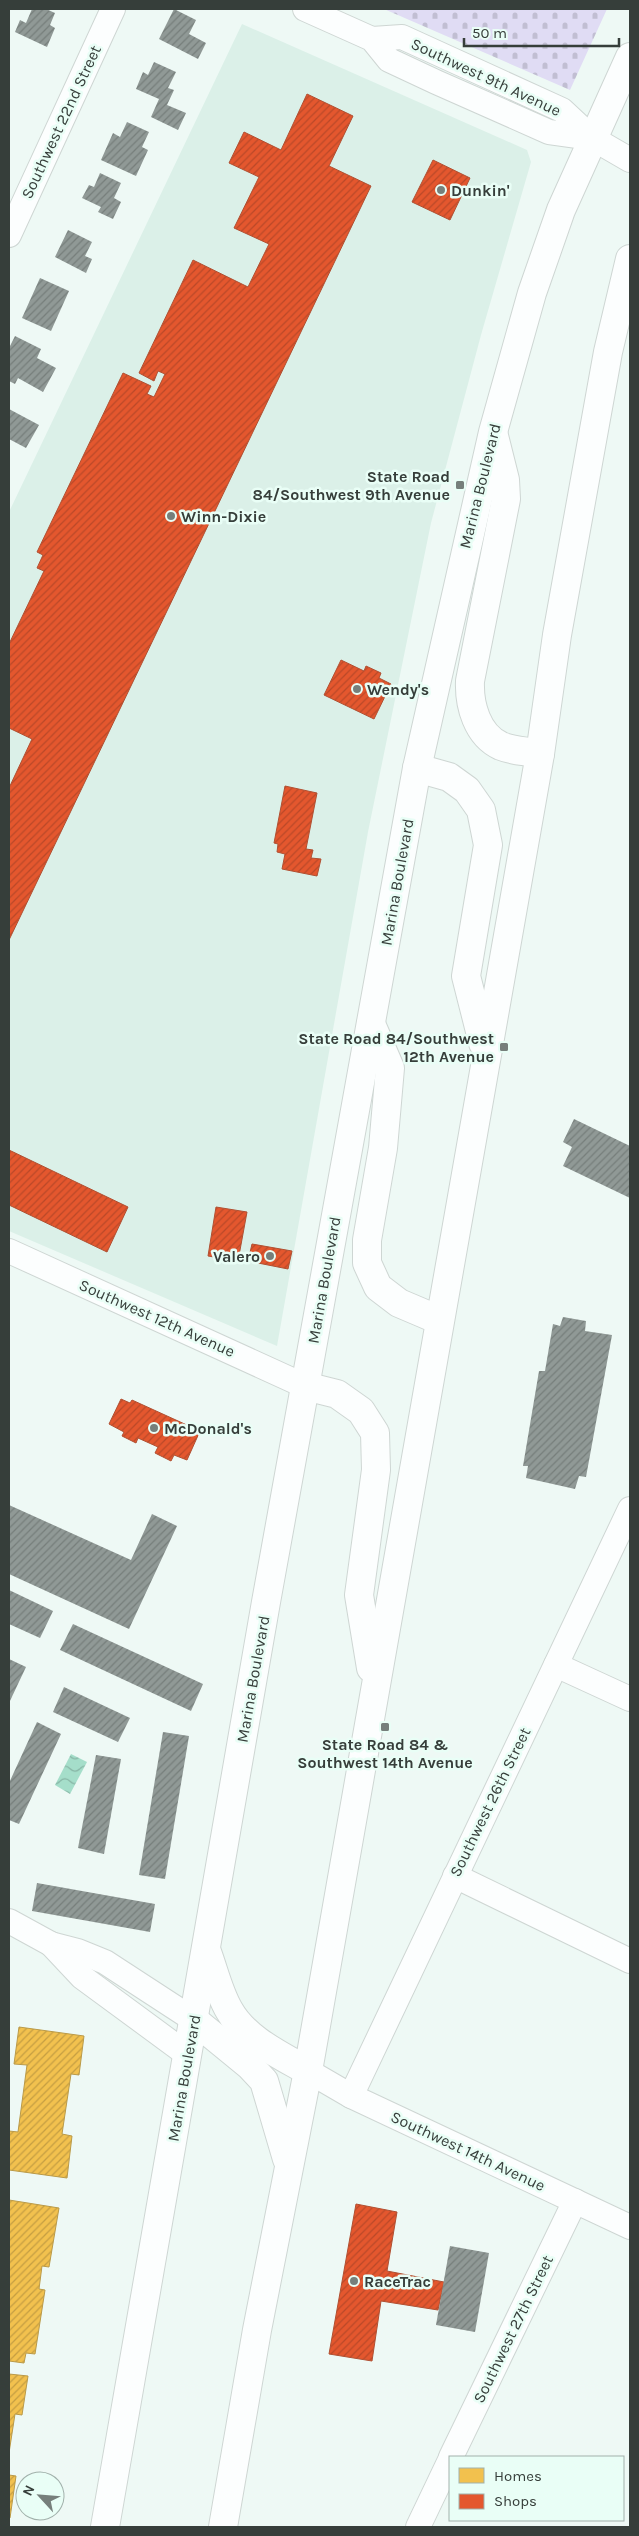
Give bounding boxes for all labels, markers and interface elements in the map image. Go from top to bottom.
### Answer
scale bar [464,15,619,47]
text: 50 m [472,24,507,42]
street label: Southwest 9th Avenue [408,34,564,120]
street label: Southwest 22nd Street [17,42,105,202]
place label: Dunkin' [451,181,510,200]
marker: Dunkin' [435,184,447,196]
street label: Marina Boulevard [455,421,505,551]
place label: State Road 84/Southwest 9th Avenue [253,467,450,504]
marker: State Road 84/Southwest 9th Avenue [454,479,466,491]
place label: Winn-Dixie [181,507,266,526]
marker: Winn-Dixie [165,510,177,522]
place label: Wendy's [367,680,429,699]
marker: Wendy's [351,683,363,695]
street label: Marina Boulevard [376,817,418,947]
place label: State Road 84/Southwest 12th Avenue [298,1029,494,1066]
marker: State Road 84/Southwest 12th Avenue [498,1041,510,1053]
street label: Marina Boulevard [303,1215,345,1345]
place label: Valero [213,1247,260,1266]
marker: Valero [264,1250,276,1262]
street label: Southwest 12th Avenue [76,1275,238,1361]
place label: McDonald's [164,1419,252,1438]
marker: McDonald's [148,1422,160,1434]
street label: Marina Boulevard [232,1614,274,1744]
marker: State Road 84 & Southwest 14th Avenue [379,1721,391,1733]
street label: Southwest 26th Street [446,1724,534,1880]
place label: State Road 84 & Southwest 14th Avenue [297,1735,473,1772]
street label: Marina Boulevard [163,2013,205,2143]
street label: Southwest 14th Avenue [388,2107,548,2195]
street label: Southwest 27th Street [469,2252,557,2406]
place label: RaceTrac [364,2272,431,2291]
marker: RaceTrac [348,2275,360,2287]
legend [449,2456,624,2521]
text: Homes [494,2467,542,2485]
north arrow [15,2471,65,2521]
text: N [19,2482,39,2499]
text: Shops [494,2492,537,2510]

